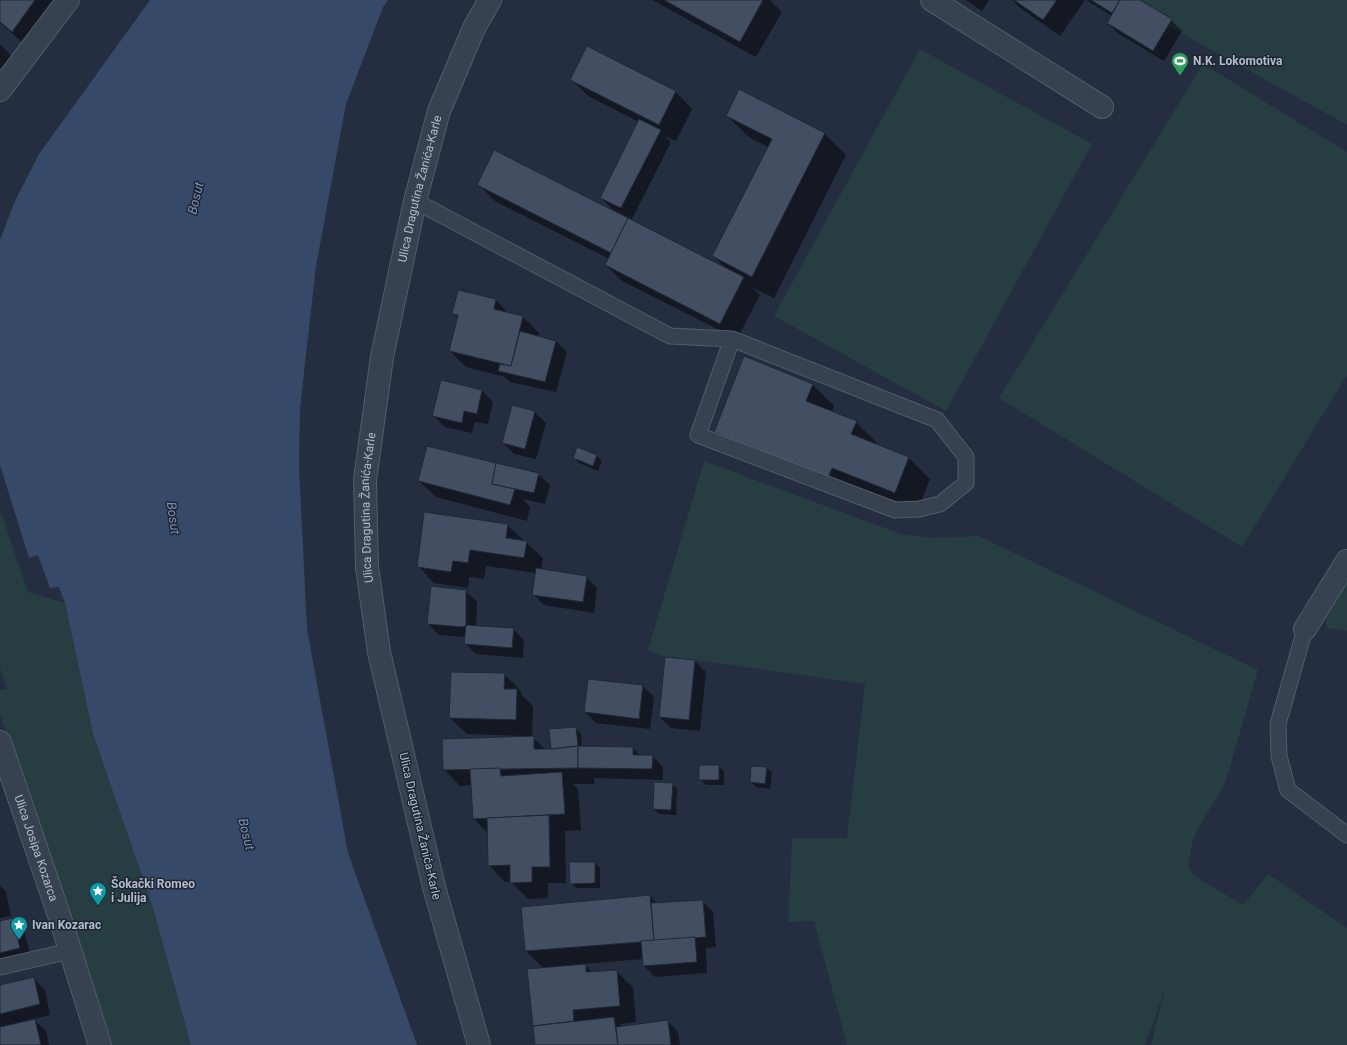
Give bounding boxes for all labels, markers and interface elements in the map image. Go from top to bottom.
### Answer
sports icon: N.K. Lokomotiva [1170,51,1190,76]
place label: N.K. Lokomotiva [1193,54,1283,68]
street label: Ulica Dragutina Žanića-Karle [395,114,445,264]
water label: Bosut [184,180,207,216]
street label: Ulica Dragutina Žanića-Karle [357,432,379,584]
water label: Bosut [164,501,183,536]
street label: Ulica Dragutina Žanića-Karle [396,751,445,901]
street label: Ulica Josipa Kozarca [11,793,61,903]
water label: Bosut [235,816,258,853]
place label: Šokački Romeo i Julija [111,876,195,905]
place icon: Šokački Romeo i Julija [88,881,108,906]
place icon: Ivan Kozarac [9,915,29,940]
place label: Ivan Kozarac [32,918,101,932]

